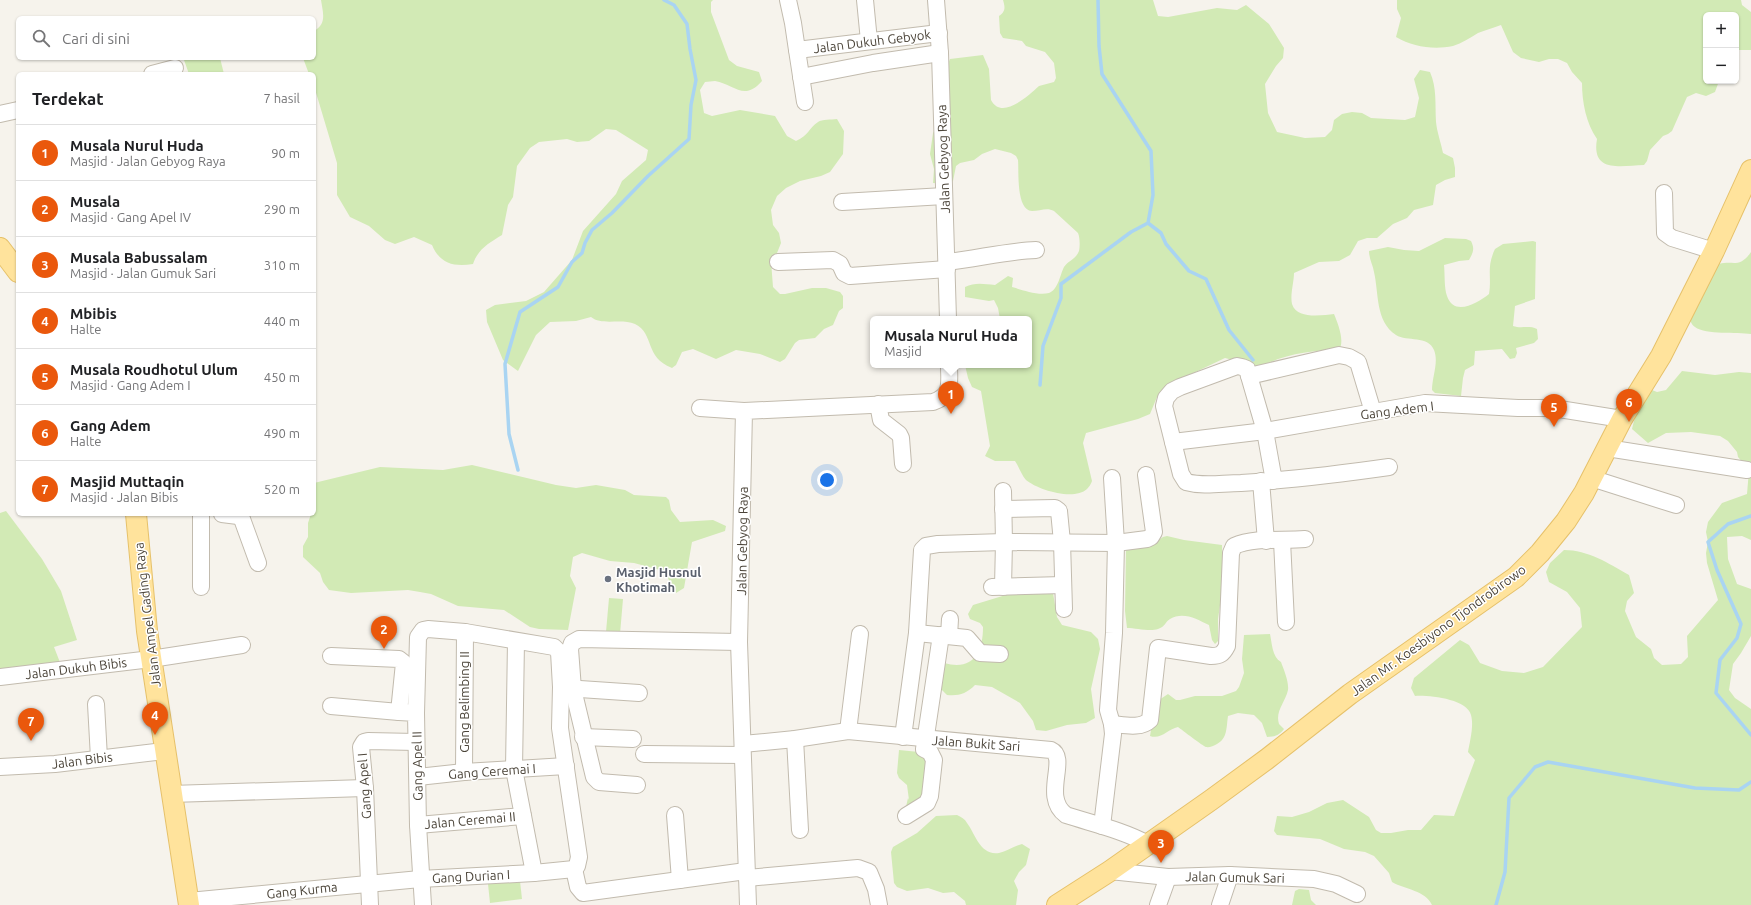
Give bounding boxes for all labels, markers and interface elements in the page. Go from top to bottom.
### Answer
map controls [1703,12,1739,84]
button: + [1703,12,1739,48]
search box [16,16,316,60]
icon: search [30,27,52,49]
street label: Jalan Dukuh Gebyok [812,27,932,55]
text: Cari di sini [62,30,130,47]
button: − [1703,48,1739,84]
text: Terdekat [32,89,104,108]
text: 7 hasil [263,91,300,105]
street label: Jalan Gebyog Raya [934,104,952,214]
text: Musala Nurul Huda [70,137,204,154]
text: 1 [41,146,49,160]
text: 90 m [271,146,300,160]
text: Masjid · Jalan Gebyog Raya [70,154,226,168]
text: Musala [70,193,120,210]
text: 2 [41,202,49,216]
text: 290 m [264,202,300,216]
text: Masjid · Gang Apel IV [70,210,191,224]
text: Musala Babussalam [70,249,208,266]
text: 3 [41,258,49,272]
text: 310 m [264,258,300,272]
text: Masjid · Jalan Gumuk Sari [70,266,216,280]
text: Mbibis [70,305,117,322]
text: 4 [41,314,49,328]
text: 440 m [264,314,300,328]
popup [870,316,1032,368]
text: Halte [70,322,101,336]
text: Musala Nurul Huda [884,327,1018,344]
text: Masjid [884,344,922,358]
text: Musala Roudhotul Ulum [70,361,238,378]
text: 5 [41,370,49,384]
text: 450 m [264,370,300,384]
text: Masjid · Gang Adem I [70,378,191,392]
pin: 1 [938,381,964,414]
pin: 6 [1616,389,1642,422]
pin: 5 [1541,394,1567,427]
street label: Gang Adem I [1359,399,1435,421]
text: Gang Adem [70,417,151,434]
text: 6 [41,426,49,440]
text: 490 m [264,426,300,440]
text: Halte [70,434,101,448]
your location [817,470,837,490]
text: Masjid Muttaqin [70,473,184,490]
text: 7 [41,482,49,496]
text: 520 m [264,482,300,496]
street label: Jalan Gebyog Raya [734,486,750,596]
text: Masjid · Jalan Bibis [70,490,178,504]
street label: Jalan Ampel Gading Raya [131,542,163,688]
street label: Jalan Mr. Koesbiyono Tjondrobirowo [1348,562,1528,698]
place label: Masjid Husnul Khotimah [616,565,701,594]
marker: Masjid Husnul Khotimah [603,574,613,584]
pin: 2 [371,616,397,649]
street label: Gang Belimbing II [457,651,471,753]
street label: Jalan Dukuh Bibis [24,655,128,681]
pin: 4 [142,702,168,735]
pin: 7 [18,708,44,741]
street label: Gang Apel II [409,731,425,801]
street label: Jalan Bukit Sari [931,733,1021,753]
street label: Jalan Bibis [51,749,114,771]
street label: Gang Apel I [355,753,373,819]
street label: Gang Ceremai I [448,761,536,781]
street label: Jalan Ceremai II [424,809,516,831]
pin: 3 [1148,830,1174,863]
street label: Gang Durian I [432,867,510,885]
street label: Jalan Gumuk Sari [1185,869,1285,885]
street label: Gang Kurma [266,879,338,901]

